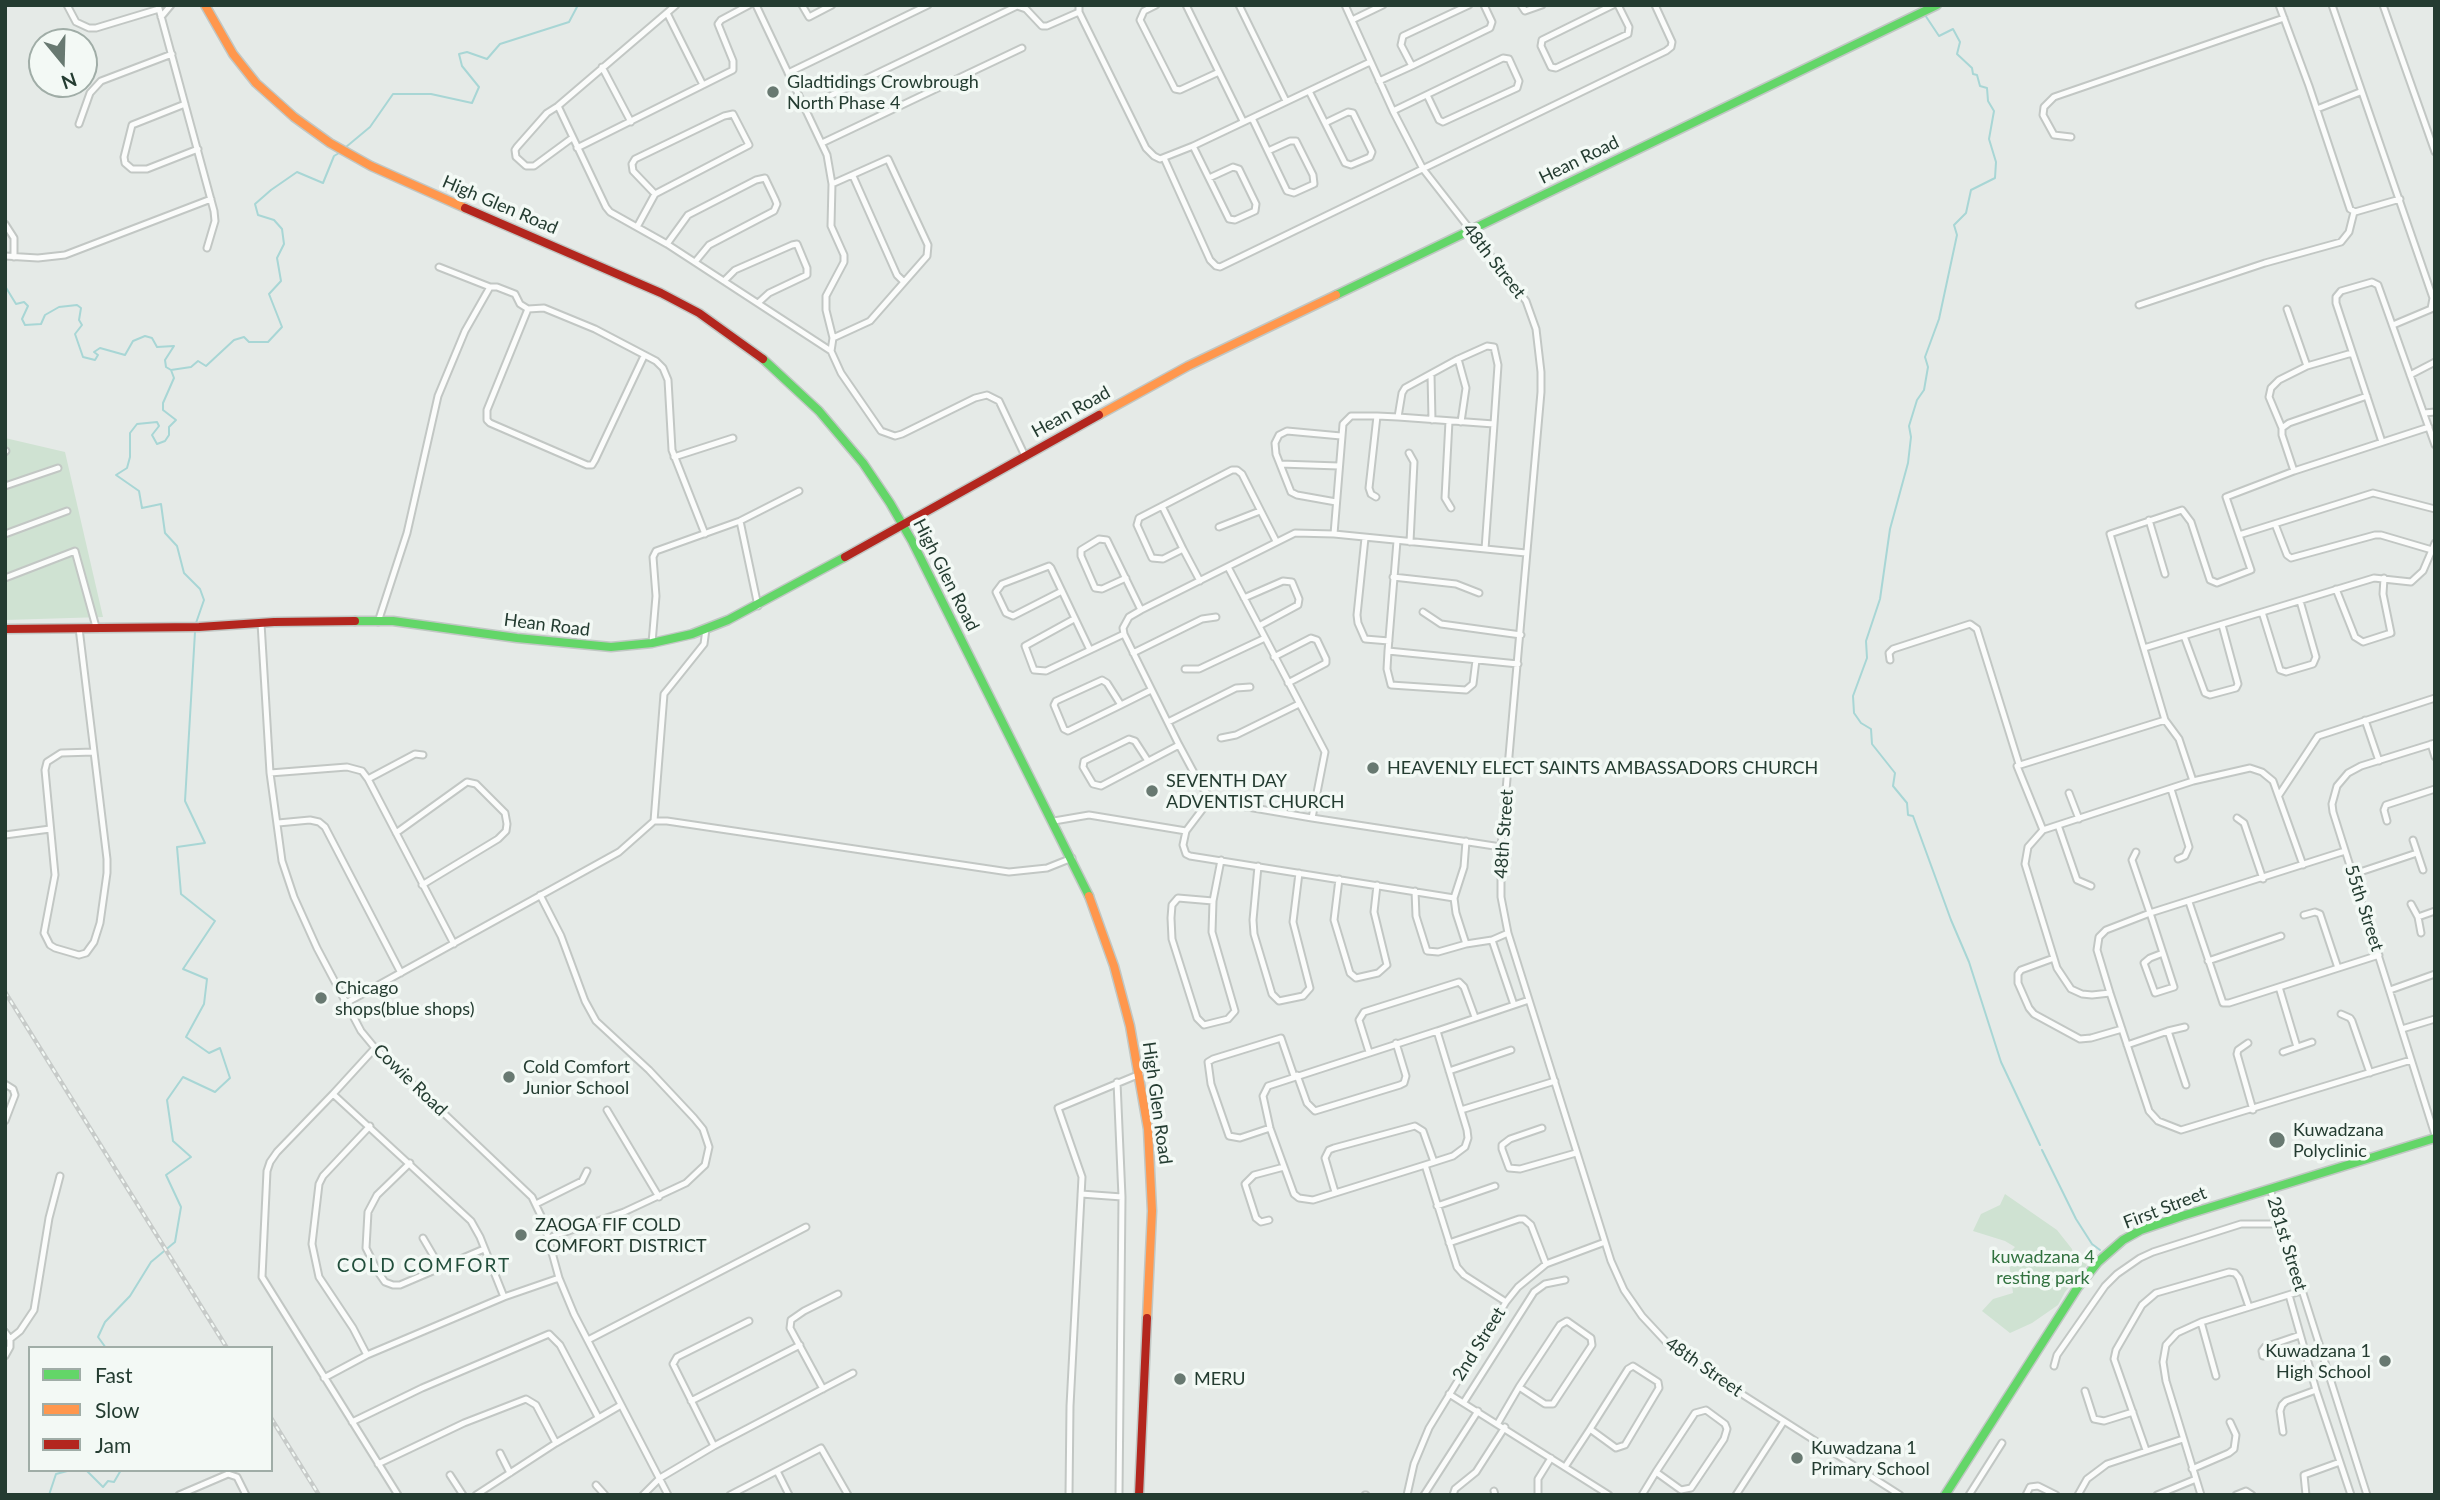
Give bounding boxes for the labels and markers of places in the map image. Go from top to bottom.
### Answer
place label: Gladtidings Crowbrough North Phase 4 [787,71,979,114]
marker: Gladtidings Crowbrough North Phase 4 [765,84,781,100]
place label: HEAVENLY ELECT SAINTS AMBASSADORS CHURCH [1387,757,1818,779]
marker: HEAVENLY ELECT SAINTS AMBASSADORS CHURCH [1365,760,1381,776]
place label: SEVENTH DAY ADVENTIST CHURCH [1166,770,1344,812]
marker: SEVENTH DAY ADVENTIST CHURCH [1144,783,1160,799]
place label: Chicago shops(blue shops) [335,977,475,1020]
marker: Chicago shops(blue shops) [313,990,329,1006]
place label: Cold Comfort Junior School [523,1056,630,1098]
marker: Cold Comfort Junior School [501,1069,517,1085]
place label: Kuwadzana Polyclinic [2293,1119,2384,1162]
marker: Kuwadzana Polyclinic [2267,1130,2287,1150]
place label: ZAOGA FIF COLD COMFORT DISTRICT [535,1214,707,1256]
marker: ZAOGA FIF COLD COMFORT DISTRICT [513,1227,529,1243]
place label: Kuwadzana 1 High School [2265,1340,2371,1382]
marker: Kuwadzana 1 High School [2377,1353,2393,1369]
place label: MERU [1194,1368,1246,1390]
marker: MERU [1172,1371,1188,1387]
place label: Kuwadzana 1 Primary School [1811,1437,1930,1480]
marker: Kuwadzana 1 Primary School [1789,1450,1805,1466]

